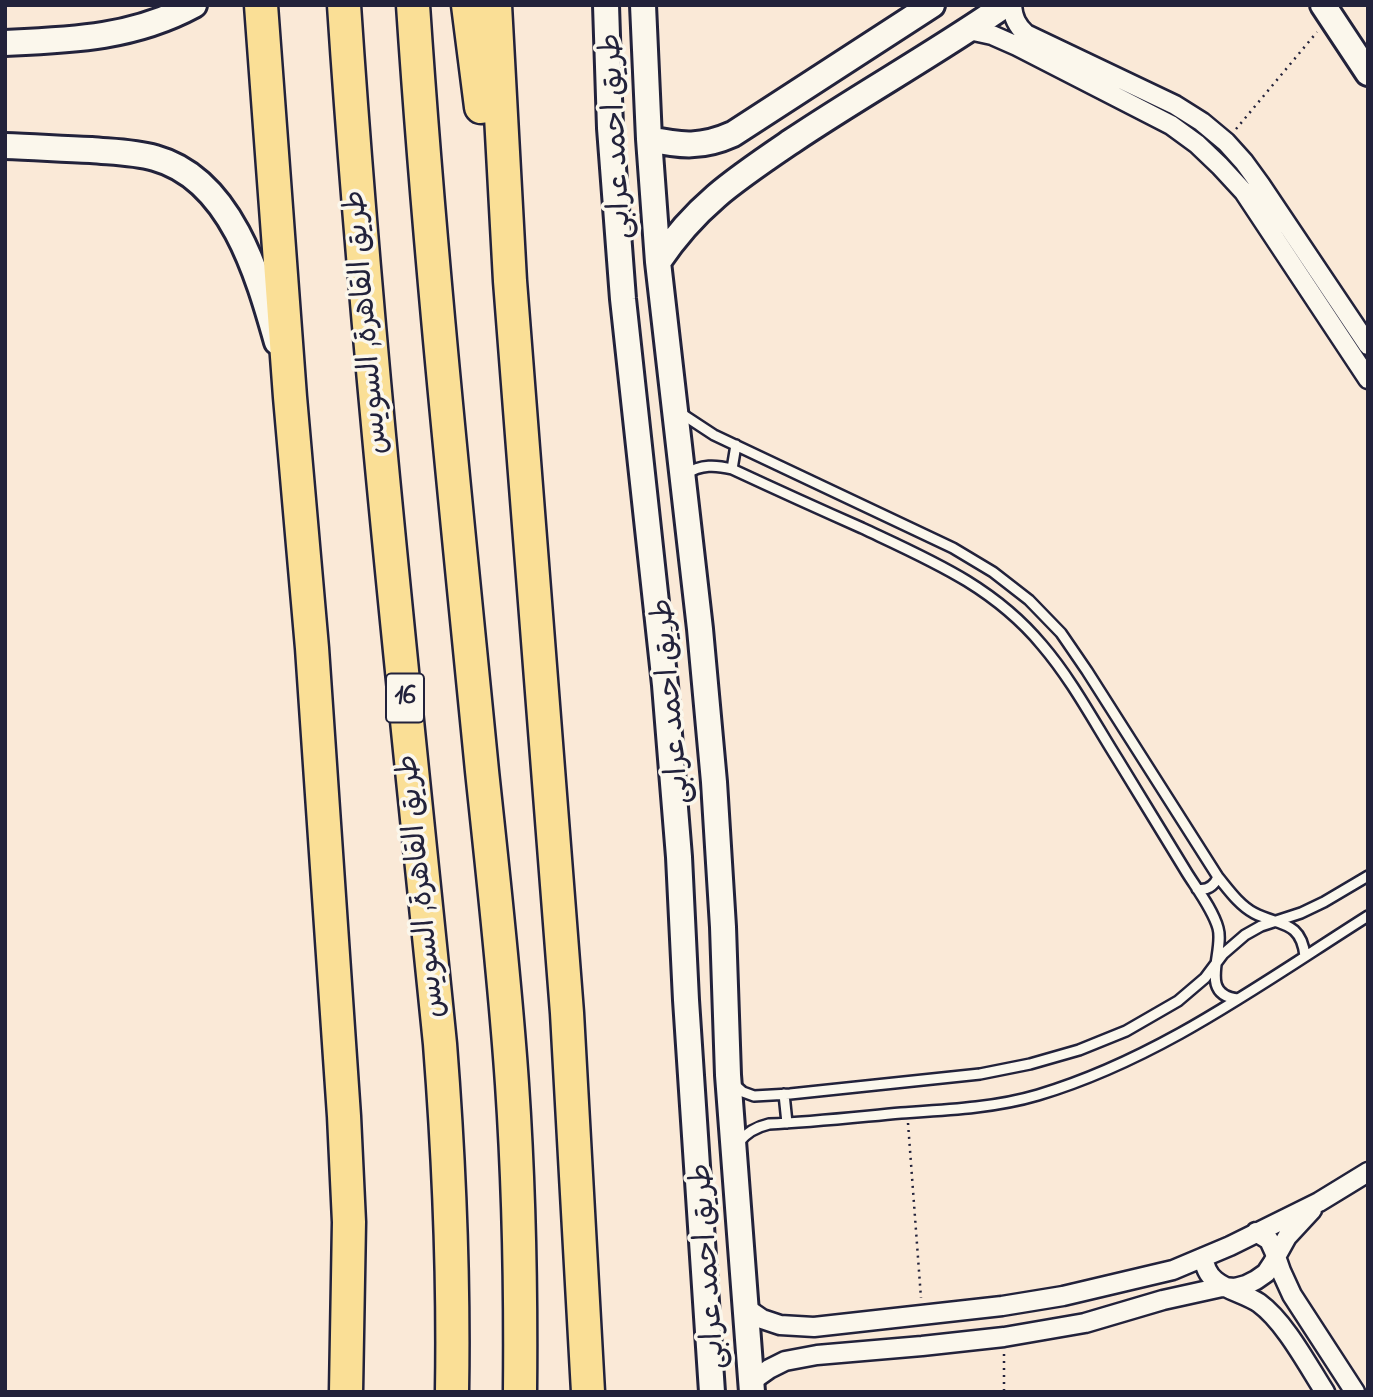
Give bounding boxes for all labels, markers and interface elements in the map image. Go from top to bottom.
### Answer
street label: طريق احمد عرابى [596,32,642,240]
street label: طريق القاهرة, السويس [340,188,398,456]
street label: طريق احمد عرابى [647,597,701,805]
road number: 16 [386,674,424,722]
street label: طريق القاهرة, السويس [392,752,456,1020]
street label: طريق احمد عرابى [686,1162,736,1370]

